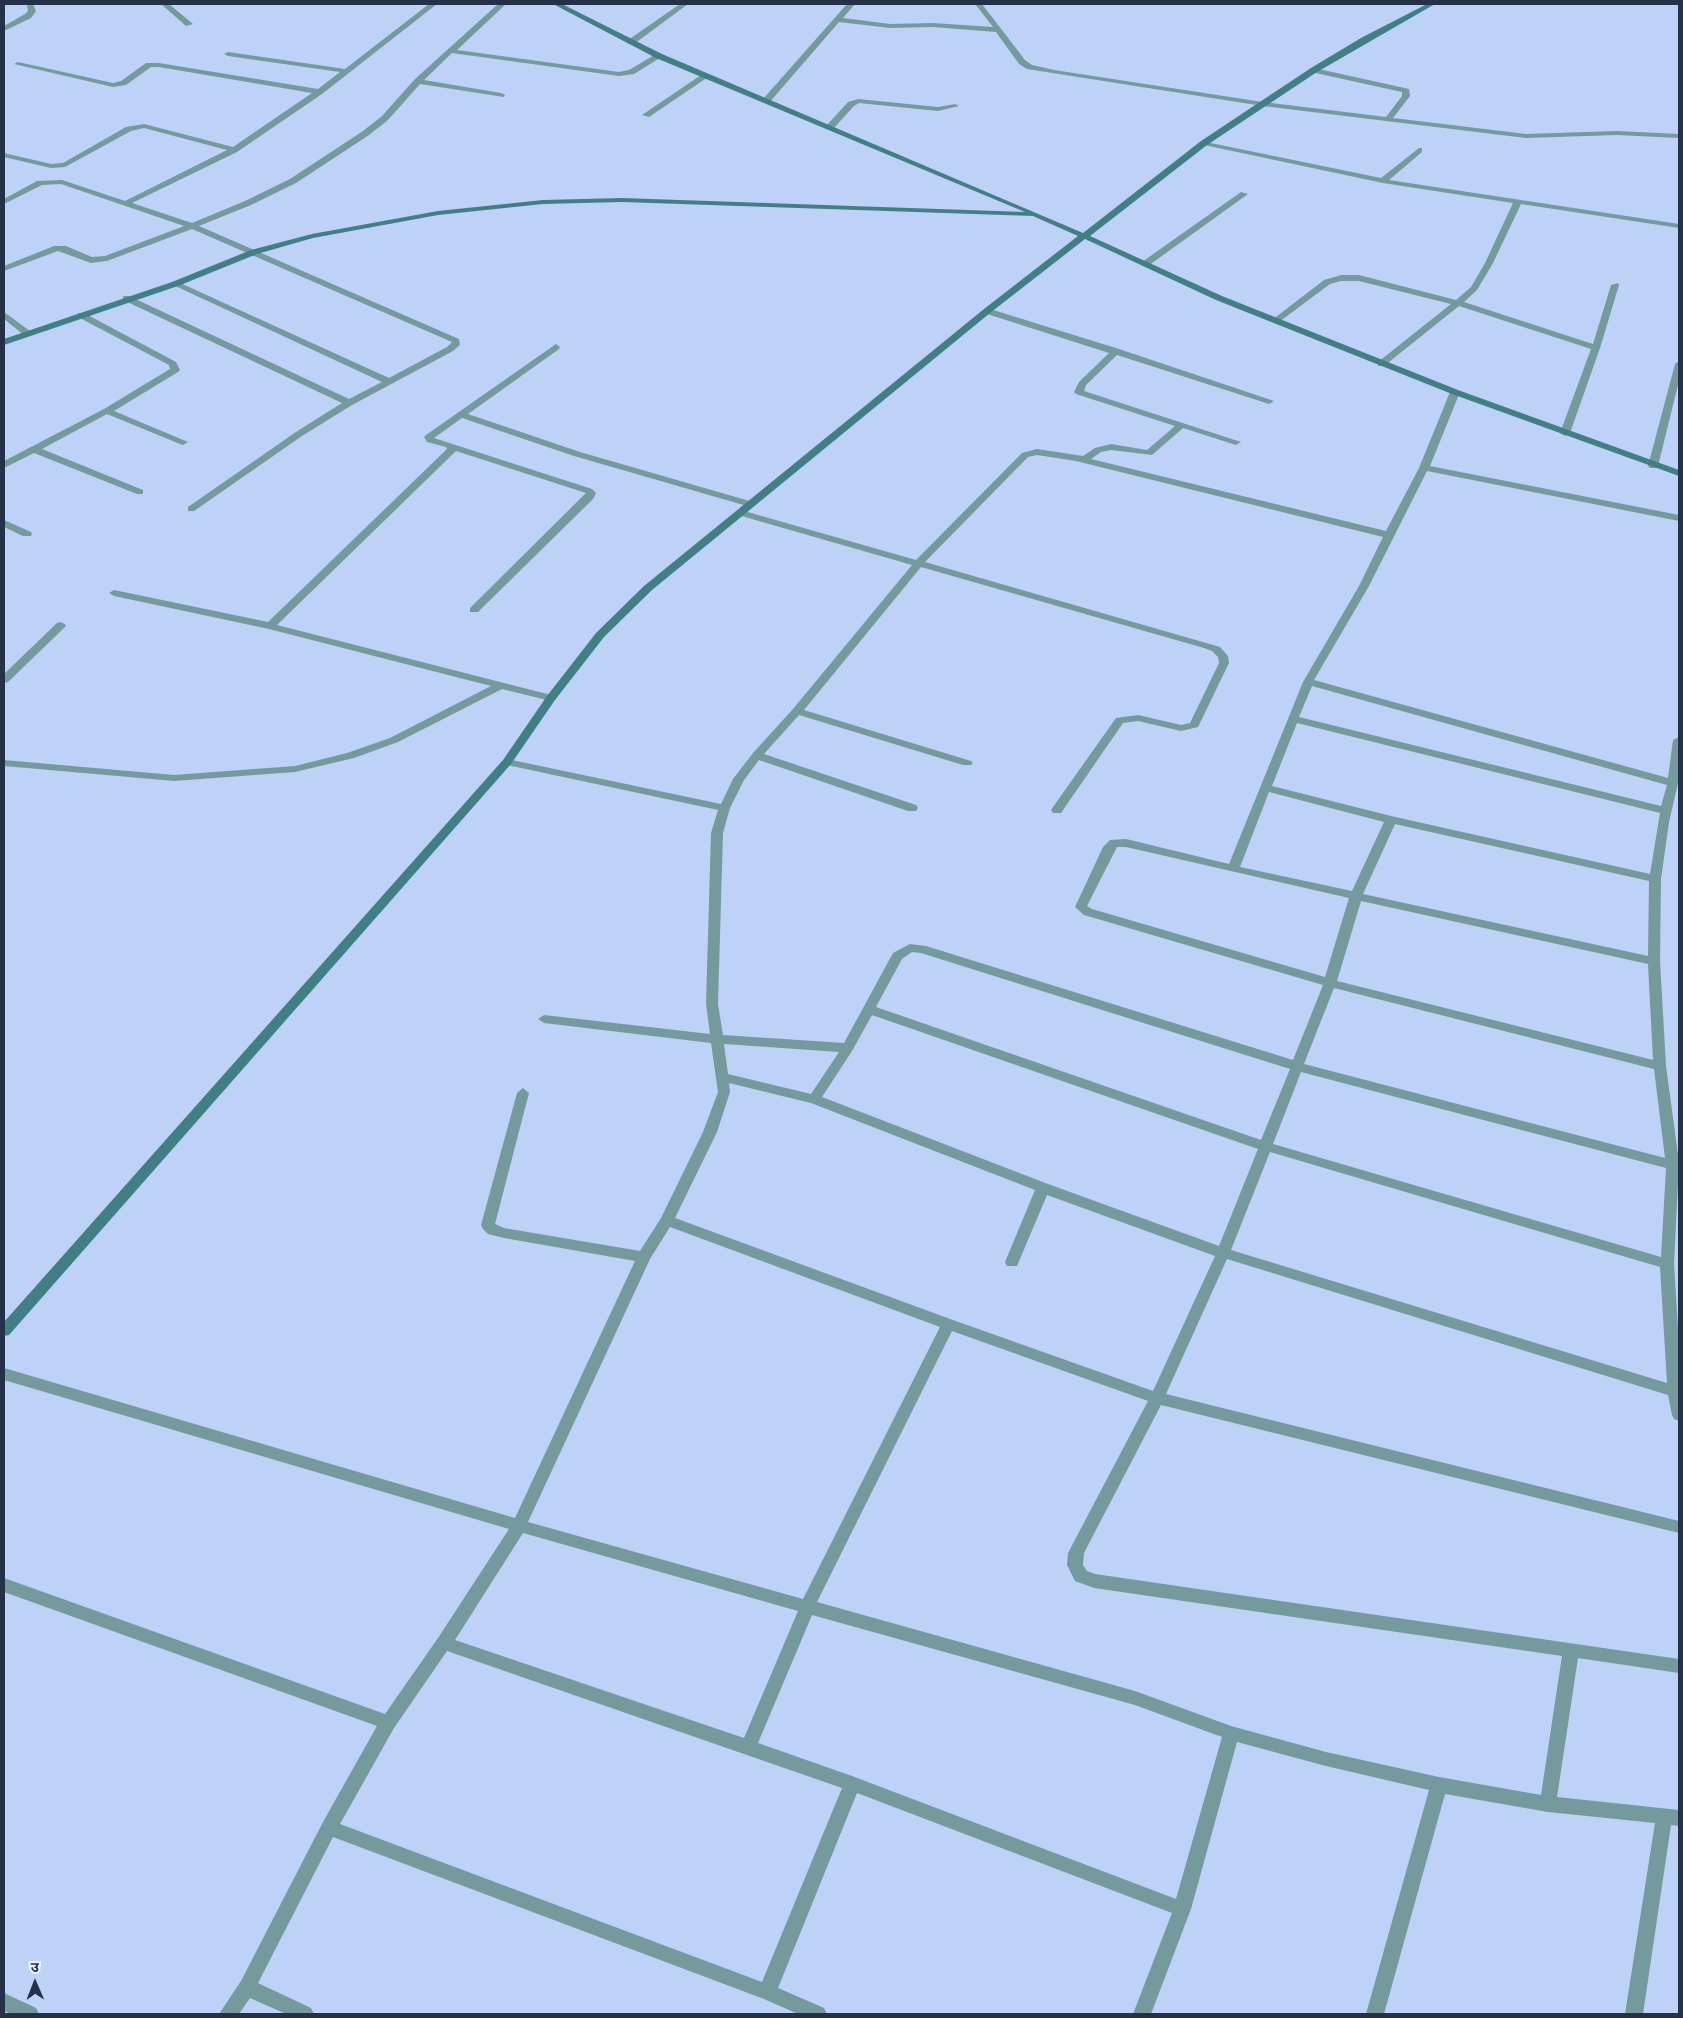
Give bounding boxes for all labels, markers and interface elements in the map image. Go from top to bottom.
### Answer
north arrow [10,1958,60,2008]
text: उ [30,1959,39,1976]

